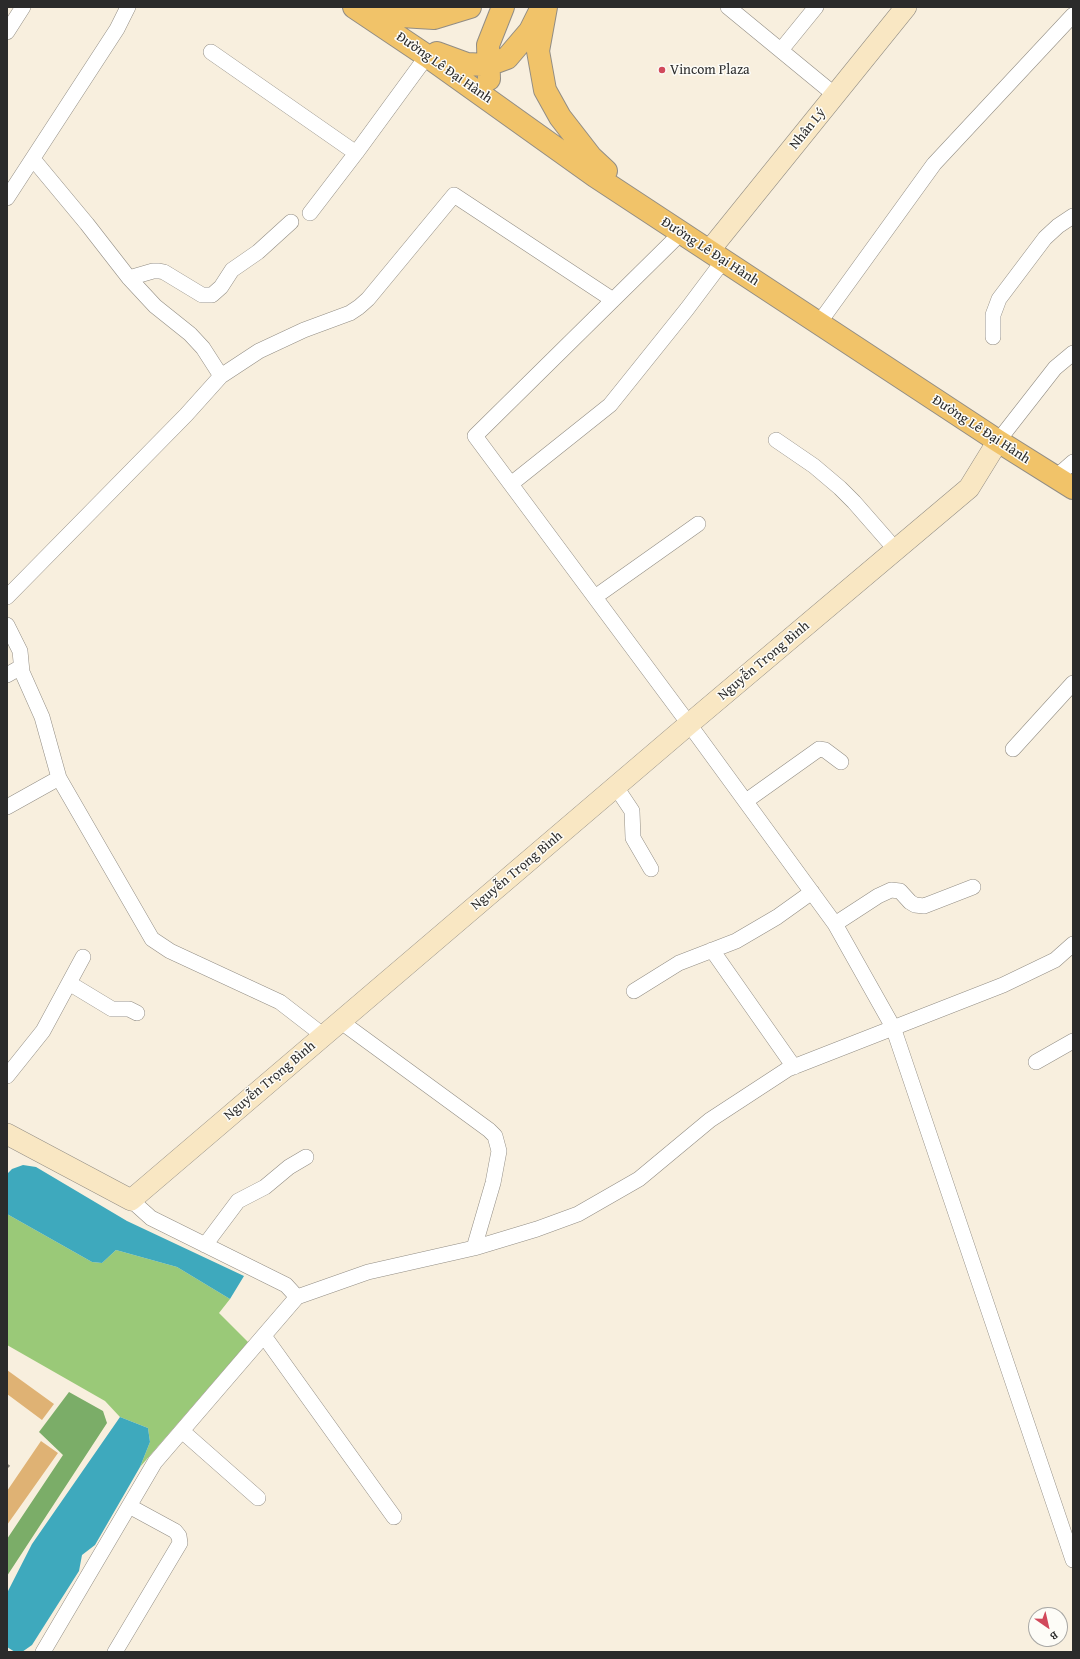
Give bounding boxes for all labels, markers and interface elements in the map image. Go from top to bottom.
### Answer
street label: Đường Lê Đại Hành [393,29,495,107]
place label: Vincom Plaza [670,62,750,78]
marker: Vincom Plaza [657,65,667,75]
street label: Nhân Lý [786,105,830,153]
street label: Đường Lê Đại Hành [658,214,762,290]
street label: Đường Lê Đại Hành [929,392,1033,468]
street label: Nguyễn Trọng Bình [715,618,813,704]
street label: Nguyễn Trọng Bình [468,828,566,914]
street label: Nguyễn Trọng Bình [221,1038,319,1124]
north arrow [1028,1607,1068,1647]
text: B [1047,1628,1061,1645]

